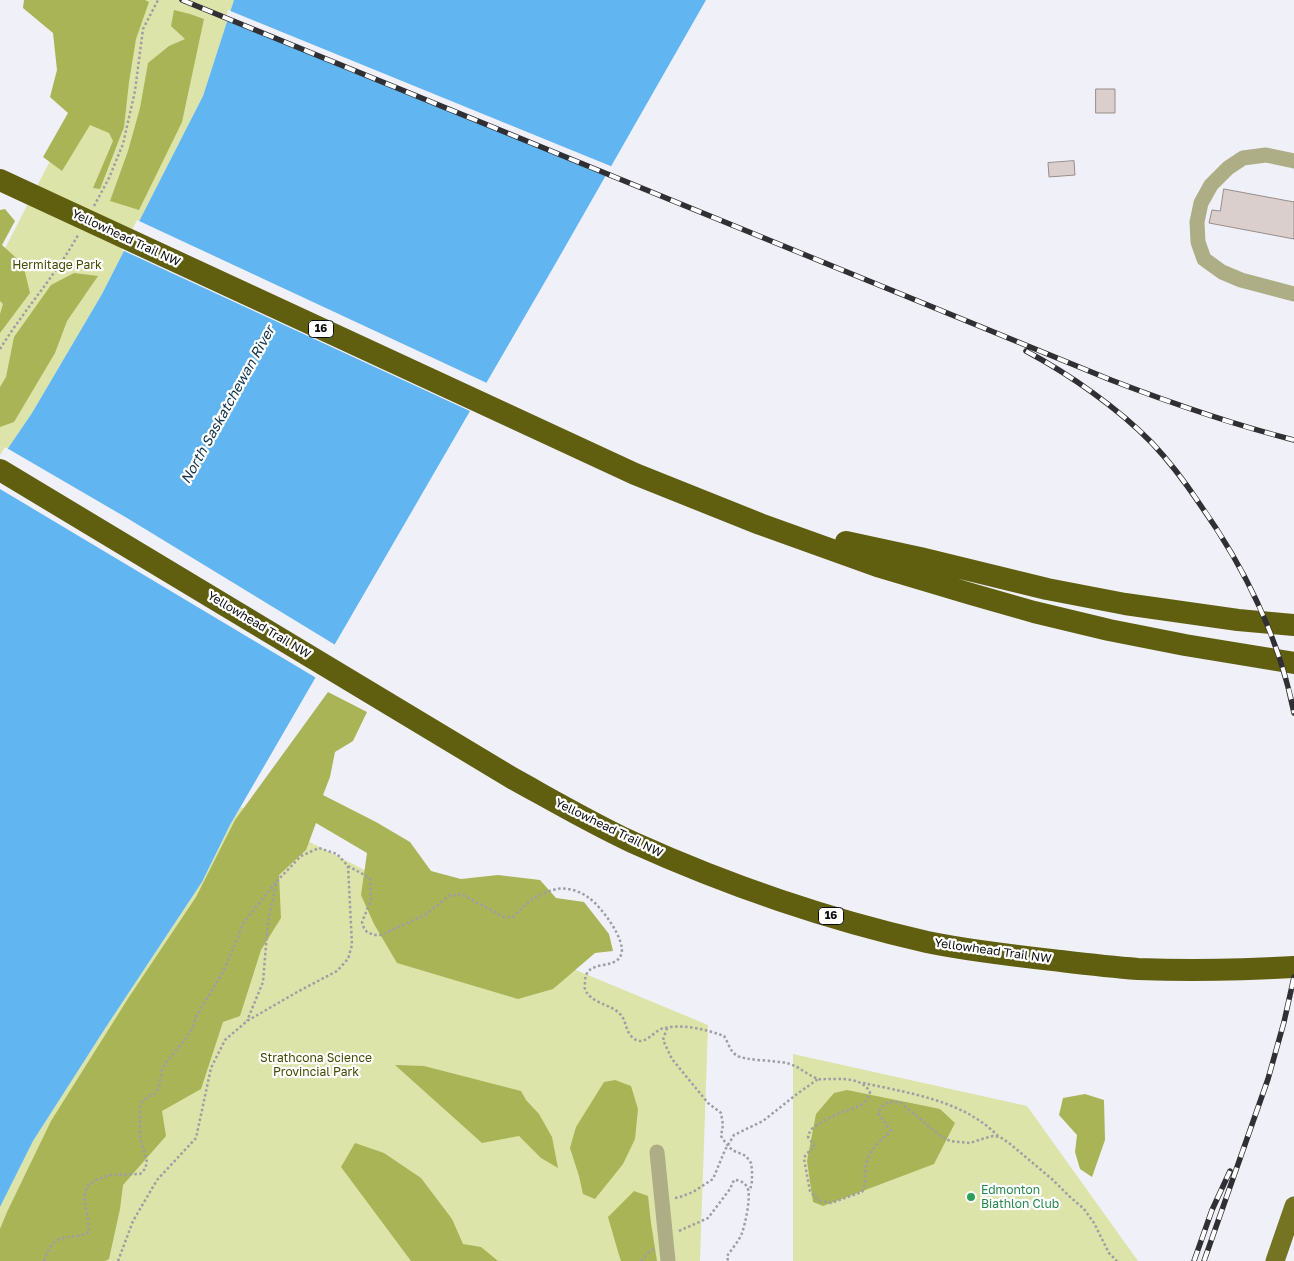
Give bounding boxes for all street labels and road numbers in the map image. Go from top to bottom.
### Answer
street label: Yellowhead Trail NW [70,207,182,269]
road number: 16 [308,320,334,338]
street label: Yellowhead Trail NW [205,588,313,662]
street label: Yellowhead Trail NW [553,796,665,860]
road number: 16 [818,908,844,924]
street label: Yellowhead Trail NW [934,936,1052,966]

